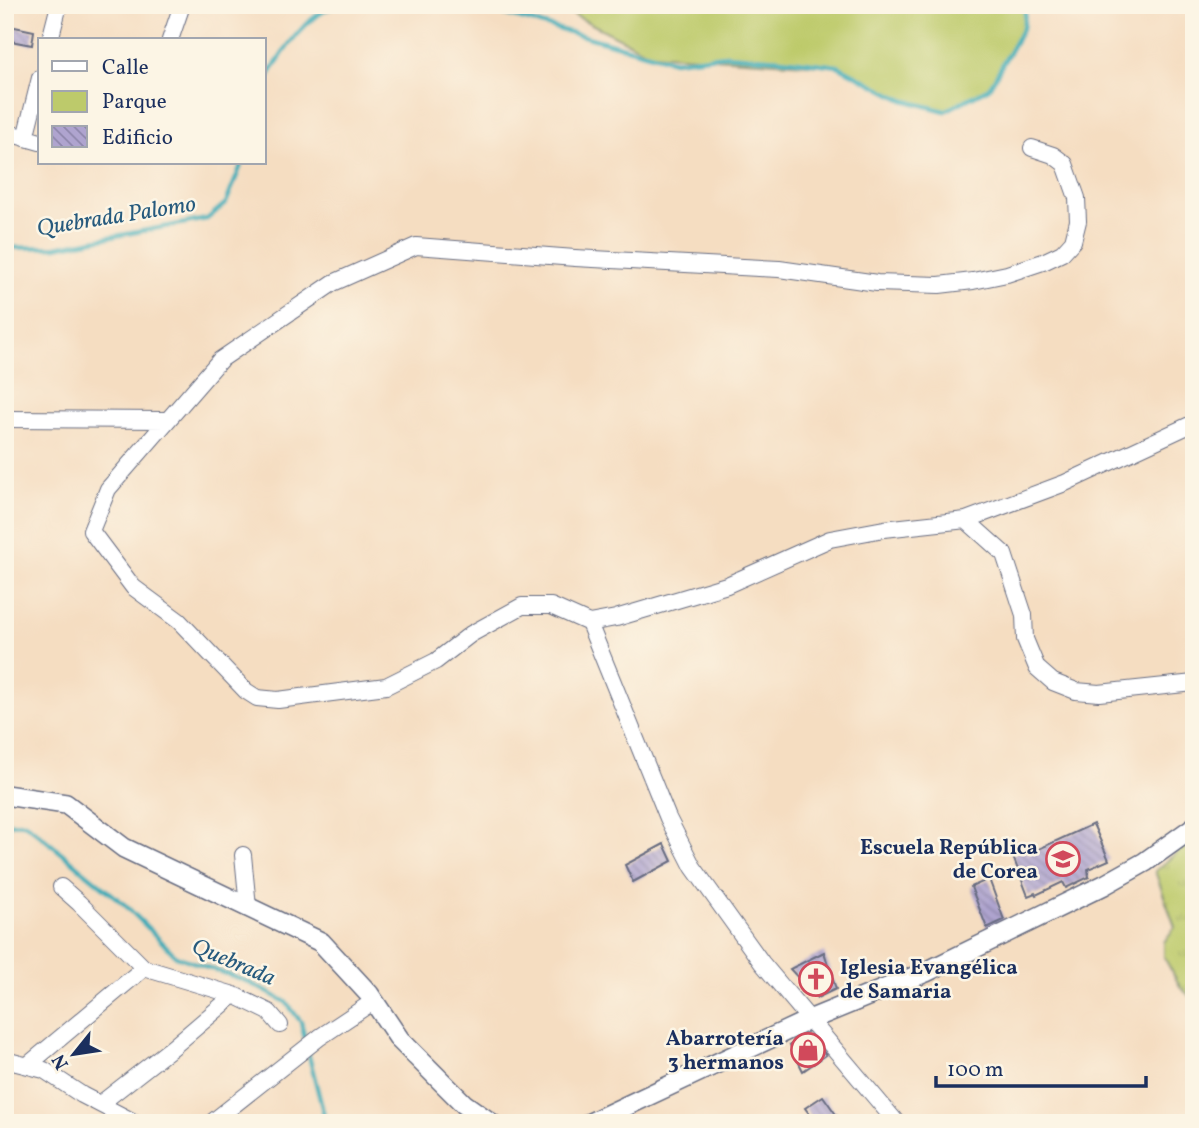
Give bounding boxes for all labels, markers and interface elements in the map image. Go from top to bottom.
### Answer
legend [38,38,266,164]
text: Calle [102,54,149,83]
text: Parque [102,88,167,117]
text: Edificio [102,124,173,153]
water label: Quebrada Palomo [35,189,199,245]
place label: Escuela República de Corea [860,834,1038,887]
school or university icon: Escuela República de Corea [1044,840,1082,878]
water label: Quebrada [186,931,280,995]
place label: Iglesia Evangélica de Samaria [840,954,1018,1007]
church icon: Iglesia Evangélica de Samaria [797,960,835,998]
north arrow [38,1020,108,1090]
place label: Abarrotería 3 hermanos [666,1025,784,1078]
shop icon: Abarrotería 3 hermanos [789,1031,827,1069]
scale bar [936,1044,1146,1088]
text: N [46,1049,76,1074]
text: 100 m [947,1056,1004,1085]

